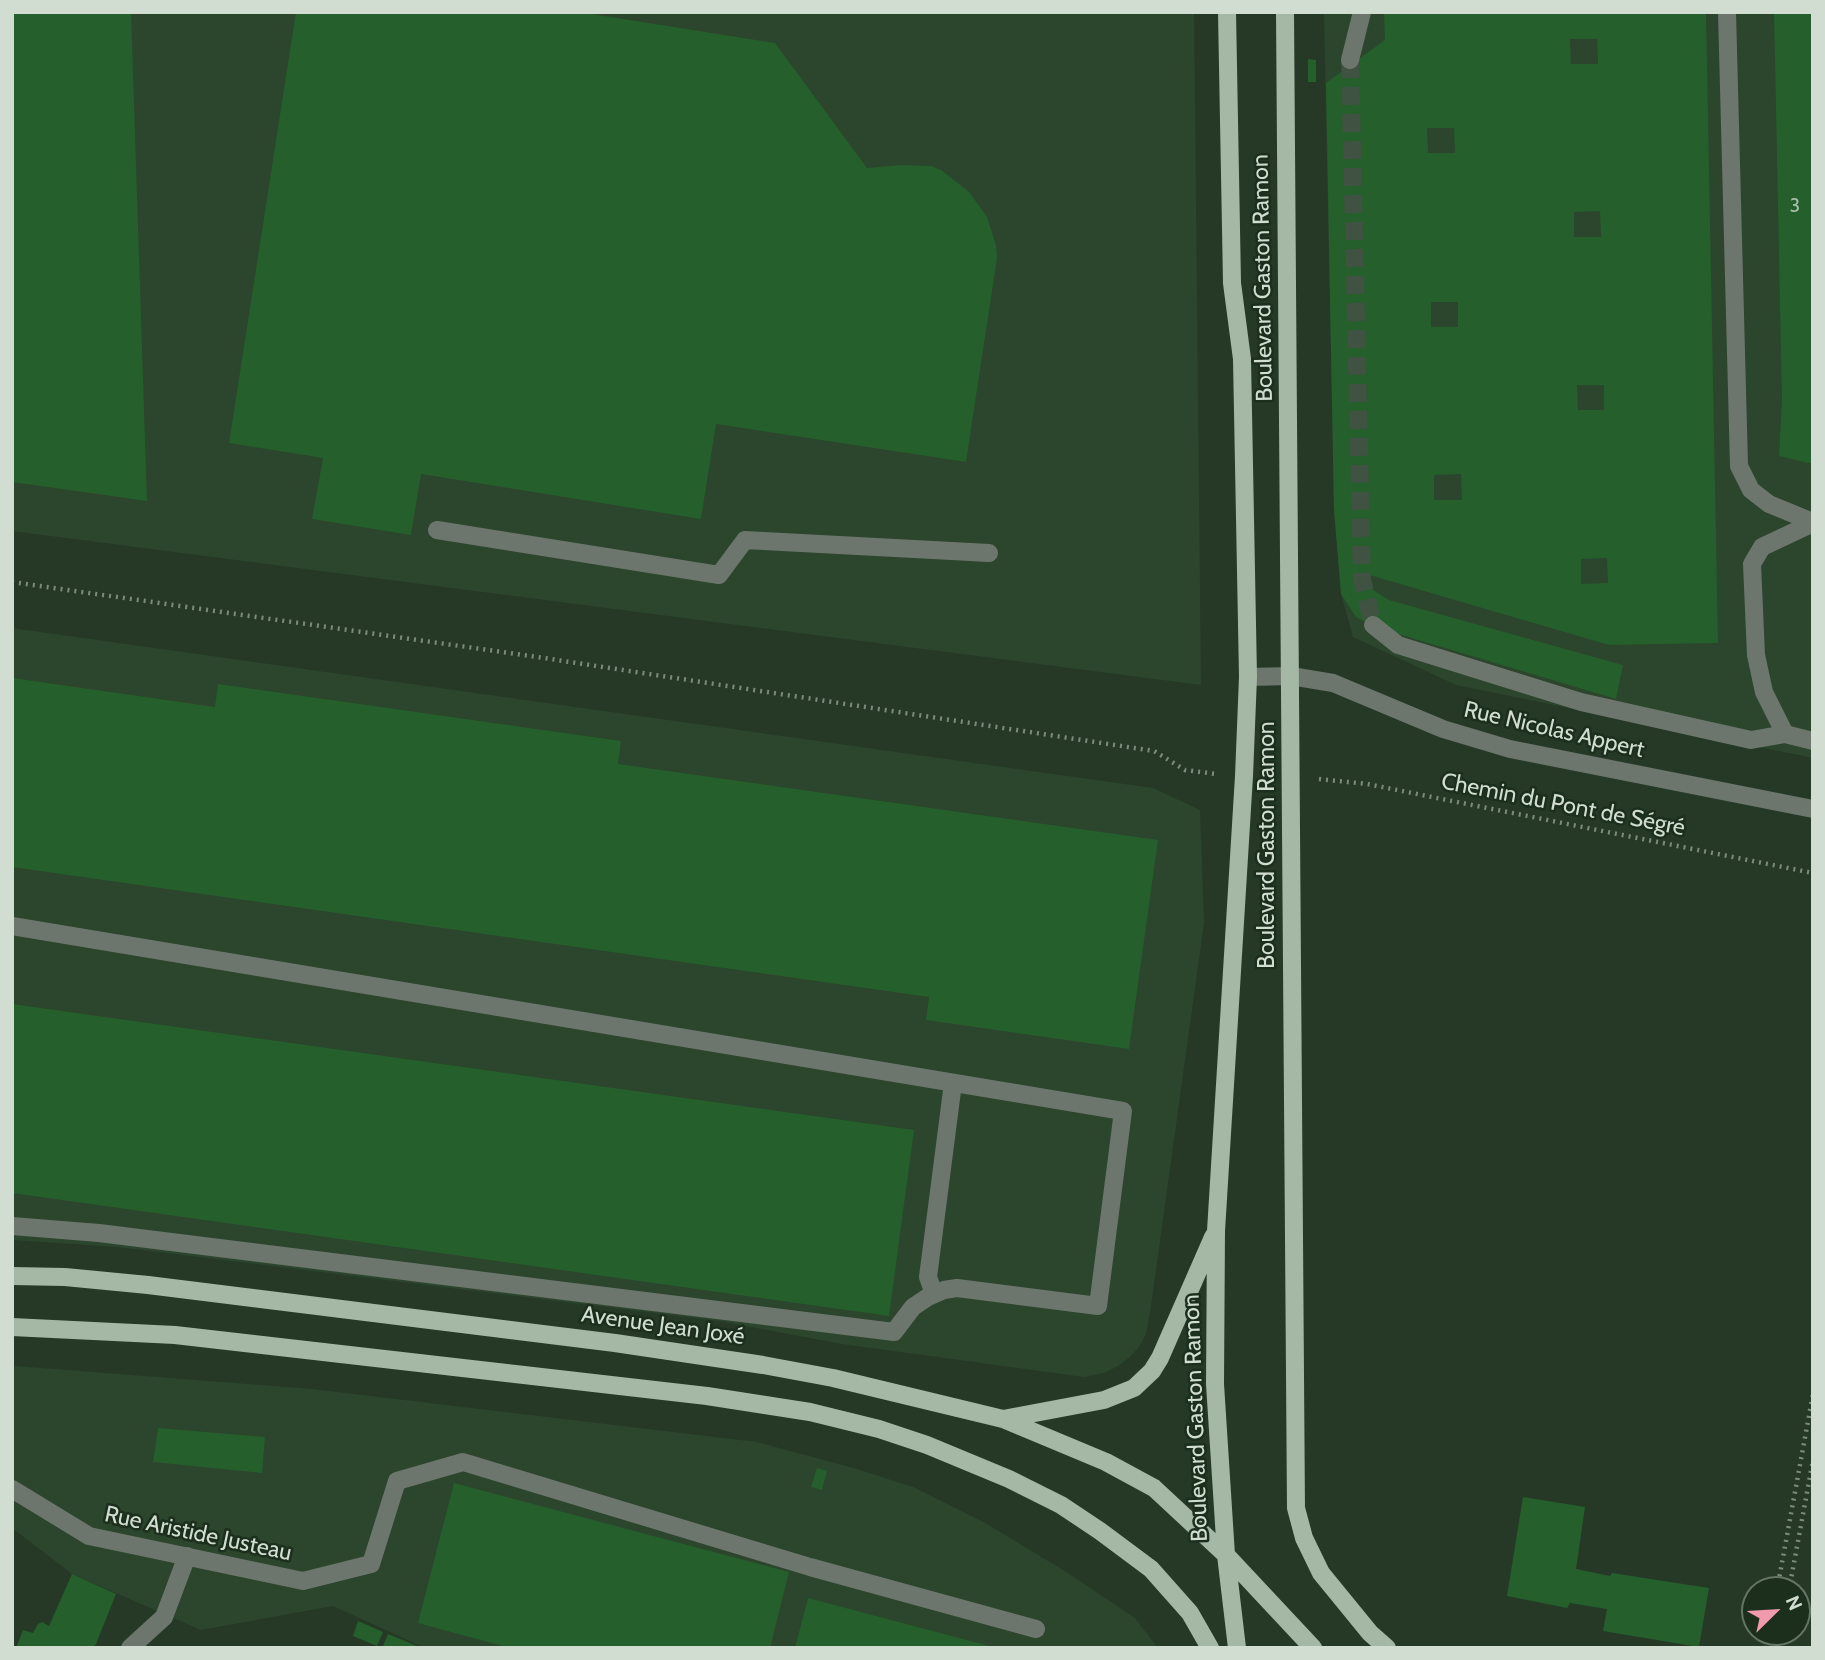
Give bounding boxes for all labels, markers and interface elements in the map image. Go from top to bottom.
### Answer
street label: Boulevard Gaston Ramon [1247,154,1279,402]
house number: 3 [1790,195,1800,217]
street label: Rue Nicolas Appert [1461,696,1647,764]
street label: Boulevard Gaston Ramon [1253,721,1281,969]
street label: Chemin du Pont de Ségré [1439,768,1687,842]
street label: Boulevard Gaston Ramon [1178,1294,1214,1542]
street label: Avenue Jean Joxé [580,1301,746,1351]
street label: Rue Aristide Justeau [102,1501,294,1567]
north arrow [1741,1576,1811,1646]
text: N [1781,1592,1807,1614]

